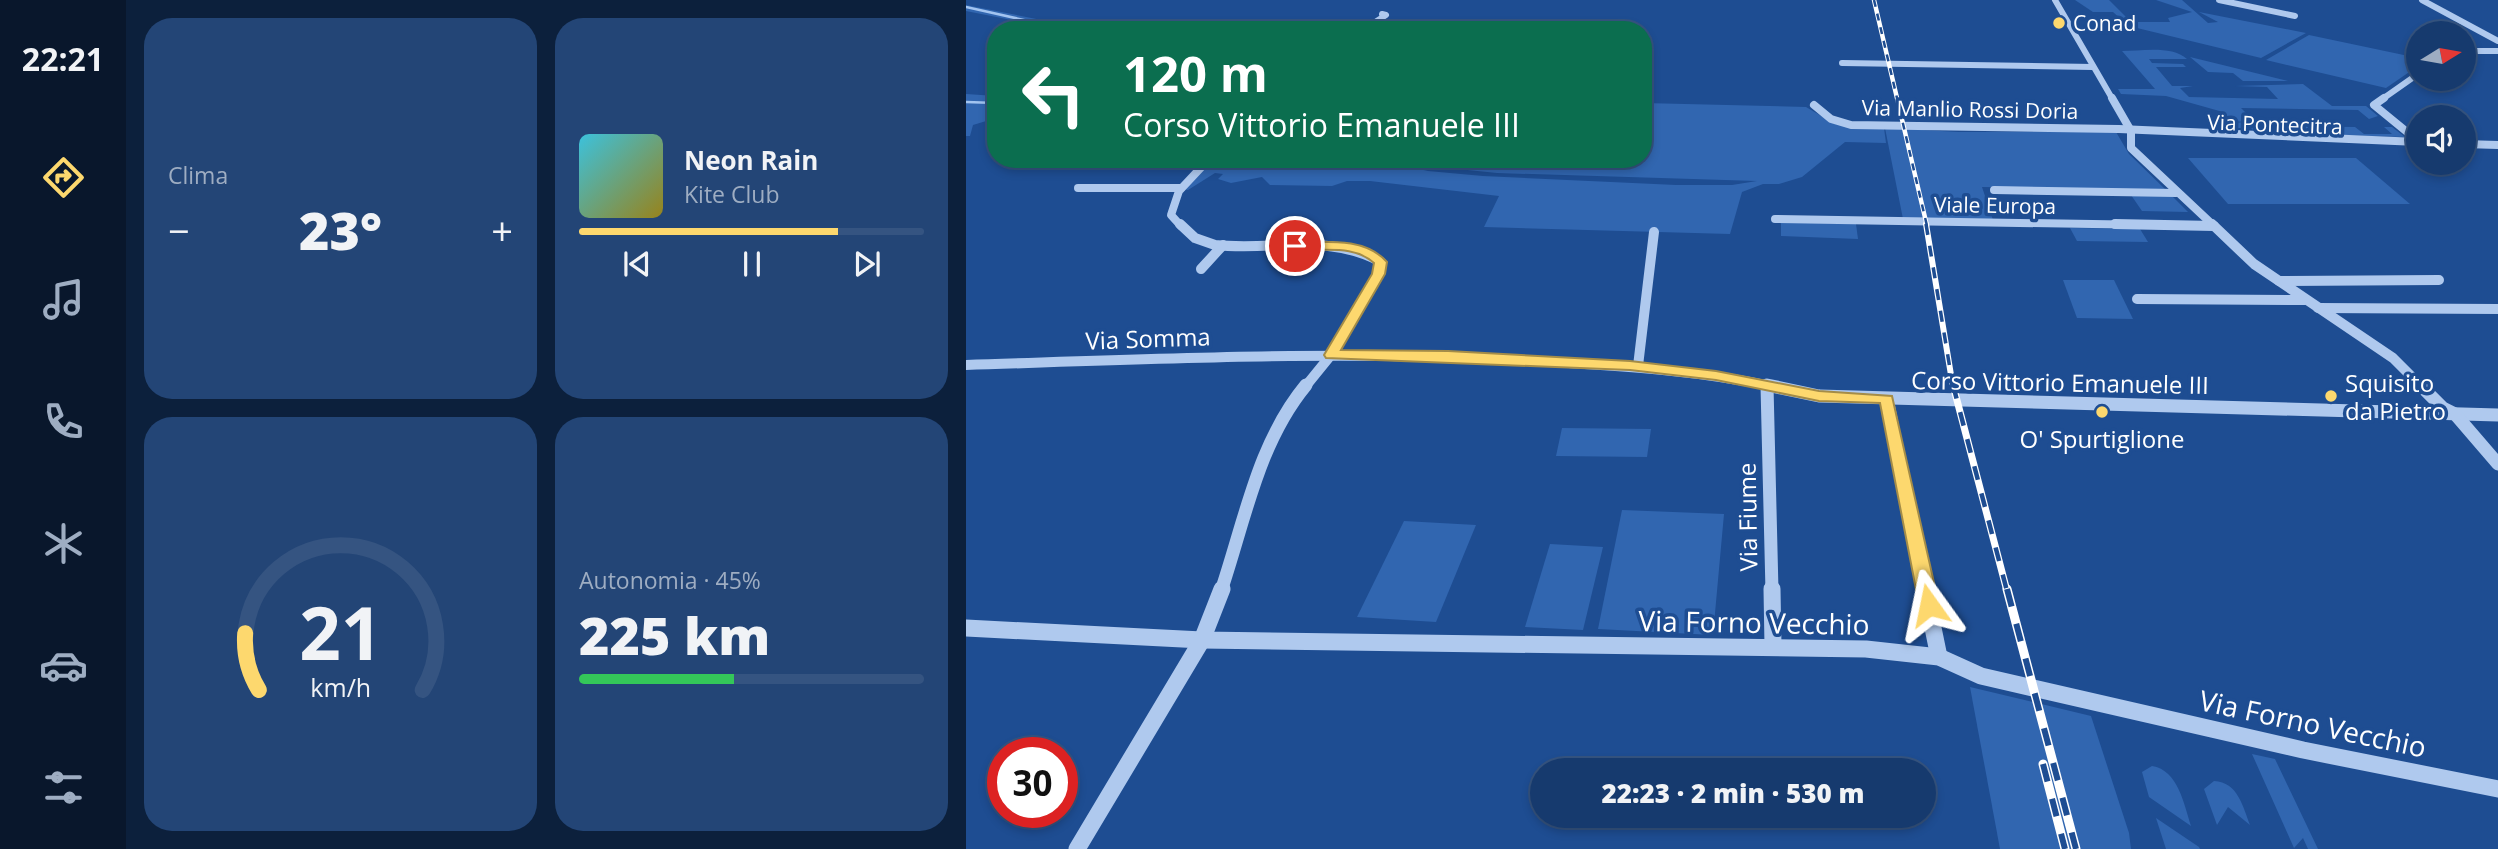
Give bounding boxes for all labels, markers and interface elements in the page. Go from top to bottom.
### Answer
place label: Conad [2073,9,2136,37]
marker: Conad [2051,15,2067,31]
north arrow [2406,21,2476,91]
map controls [2406,21,2476,175]
text: 22:21 [22,37,104,80]
text: 120 m [1123,40,1268,106]
icon: left [1008,49,1099,140]
street label: Via Manlio Rossi Doria [1861,93,2079,125]
text: Corso Vittorio Emanuele III [1123,103,1520,146]
button: sound [2406,105,2476,175]
street label: Via Pontecitra [2207,108,2343,140]
text: Neon Rain [684,142,818,178]
icon: directions [39,153,88,202]
text: Clima [168,159,228,191]
text: Kite Club [684,178,779,210]
street label: Viale Europa [1934,190,2056,220]
text: 23° [299,194,382,265]
text: − [168,204,190,256]
text: + [491,204,513,256]
pin [1265,216,1325,276]
icon: arrive [1276,227,1314,265]
icon: previous [618,245,656,283]
icon: pause [733,245,771,283]
icon: next [848,245,886,283]
icon: music [39,275,88,324]
street label: Via Somma [1085,319,1211,357]
street label: Corso Vittorio Emanuele III [1911,363,2209,401]
place label: Squisito da Pietro [2345,366,2446,427]
marker: Squisito da Pietro [2323,388,2339,404]
icon: phone [39,397,88,446]
marker: O' Spurtiglione [2094,404,2110,420]
place label: O' Spurtiglione [2020,422,2184,455]
street label: Via Fiume [1730,462,1764,572]
icon: climate [39,519,88,568]
text: Autonomia · 45% [579,564,761,596]
position arrow [1892,568,1966,642]
text: 21 [299,582,382,681]
text: 225 km [579,599,770,670]
street label: Via Forno Vecchio [1638,601,1870,643]
icon: car [39,641,88,690]
text: km/h [310,670,371,704]
street label: Via Forno Vecchio [2196,680,2430,766]
speed limit sign: 30 [987,737,1078,828]
icon: filters [39,763,88,812]
text: 22:23 · 2 min · 530 m [1602,775,1864,811]

